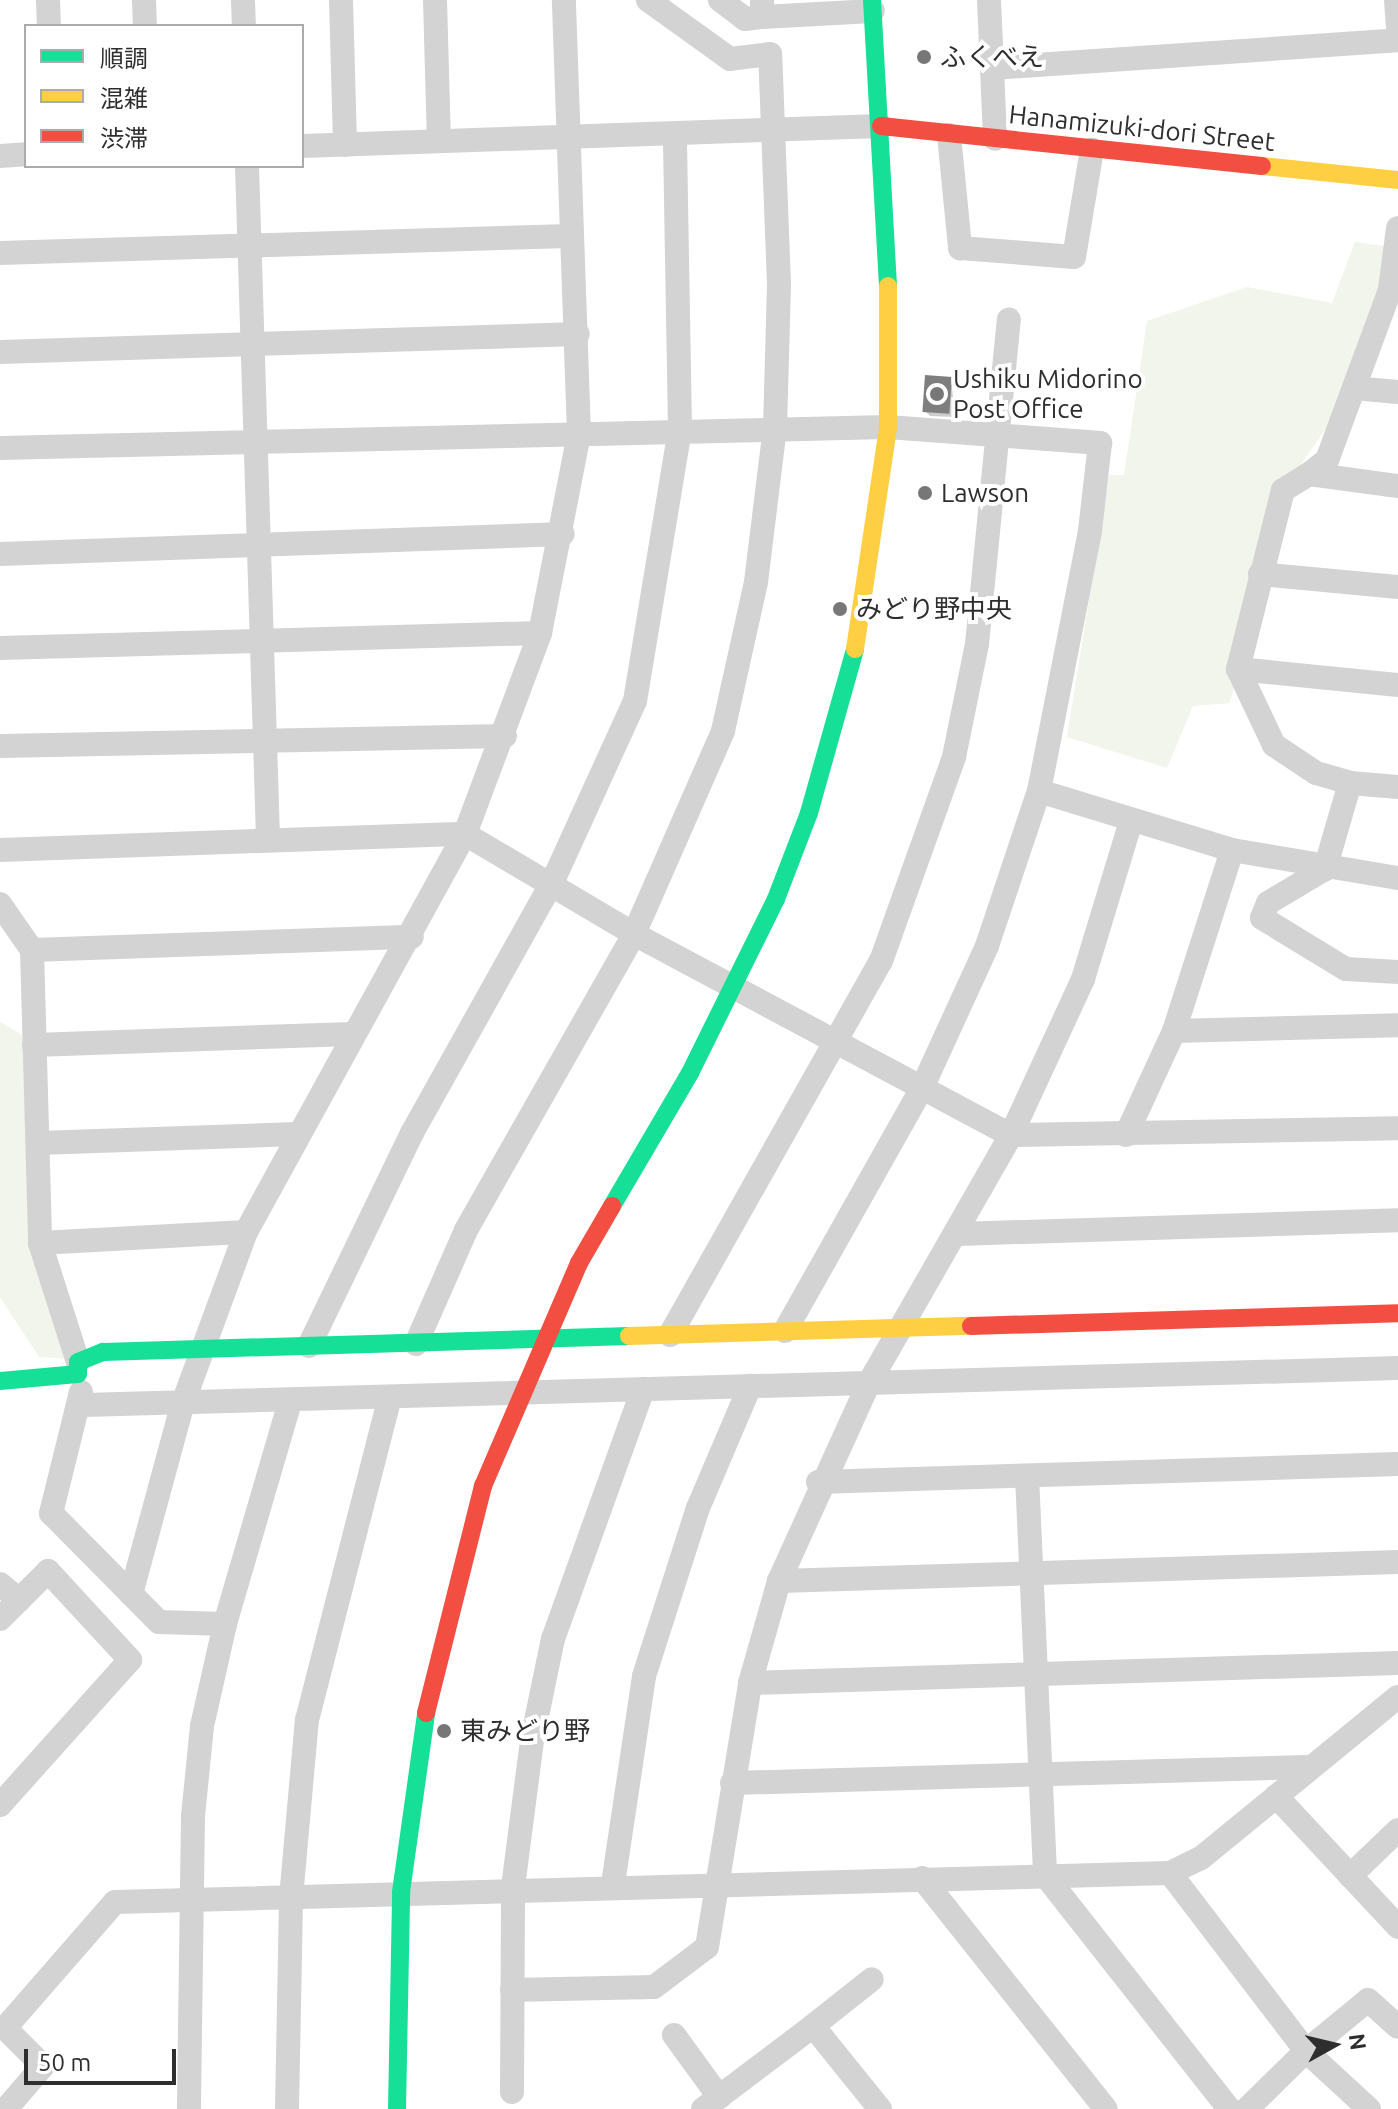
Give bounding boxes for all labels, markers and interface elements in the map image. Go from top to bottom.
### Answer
legend [24,24,304,168]
place label: ふくべえ [940,41,1044,73]
text: 順調 [100,45,148,72]
marker: ふくべえ [915,48,933,66]
text: 混雑 [100,85,148,112]
street label: Hanamizuki-dori Street [1007,99,1277,157]
text: 渋滞 [100,125,148,152]
place label: Ushiku Midorino Post Office [953,363,1143,424]
marker: Ushiku Midorino Post Office [928,385,946,403]
place label: Lawson [941,477,1029,509]
marker: Lawson [916,484,934,502]
place label: みどり野中央 [856,593,1012,625]
marker: みどり野中央 [831,600,849,618]
place label: 東みどり野 [460,1715,590,1747]
marker: 東みどり野 [435,1722,453,1740]
north arrow [1294,2005,1374,2085]
text: N [1345,2032,1372,2051]
scale bar [28,2033,180,2083]
text: 50 m [38,2049,91,2076]

